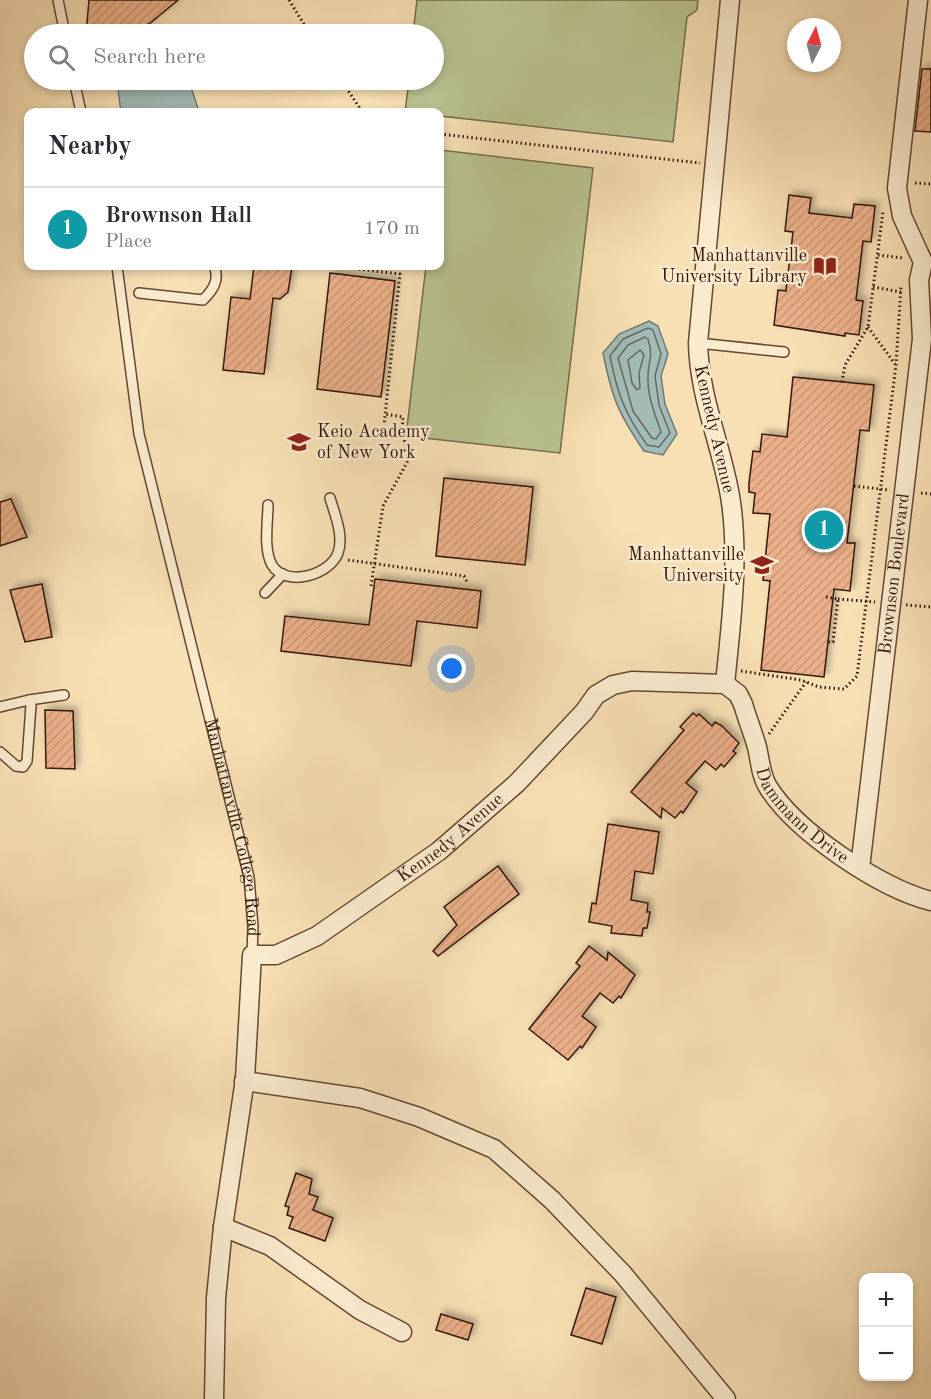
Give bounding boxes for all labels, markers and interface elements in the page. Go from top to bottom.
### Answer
north arrow [787,18,841,72]
search box [24,24,444,90]
icon: search [45,41,78,74]
text: Search here [93,46,206,68]
text: Nearby [48,134,132,160]
text: Brownson Hall [105,205,252,227]
text: 1 [62,219,73,239]
text: 170 m [364,219,420,239]
text: Place [105,232,152,252]
place label: Manhattanville University Library [661,247,807,286]
library icon: Manhattanville University Library [812,253,838,279]
street label: Kennedy Avenue [691,363,737,495]
place label: Keio Academy of New York [317,423,430,462]
school or university icon: Keio Academy of New York [286,429,312,455]
street label: Brownson Boulevard [876,492,913,656]
pin: 1 [804,508,844,552]
place label: Manhattanville University [628,546,744,585]
school or university icon: Manhattanville University [749,552,775,578]
your location [437,654,466,683]
street label: Manhattanville College Road [201,716,262,937]
street label: Dammann Drive [752,765,851,867]
street label: Kennedy Avenue [394,790,507,886]
map controls [859,1273,913,1381]
button: + [859,1273,913,1327]
button: − [859,1327,913,1381]

